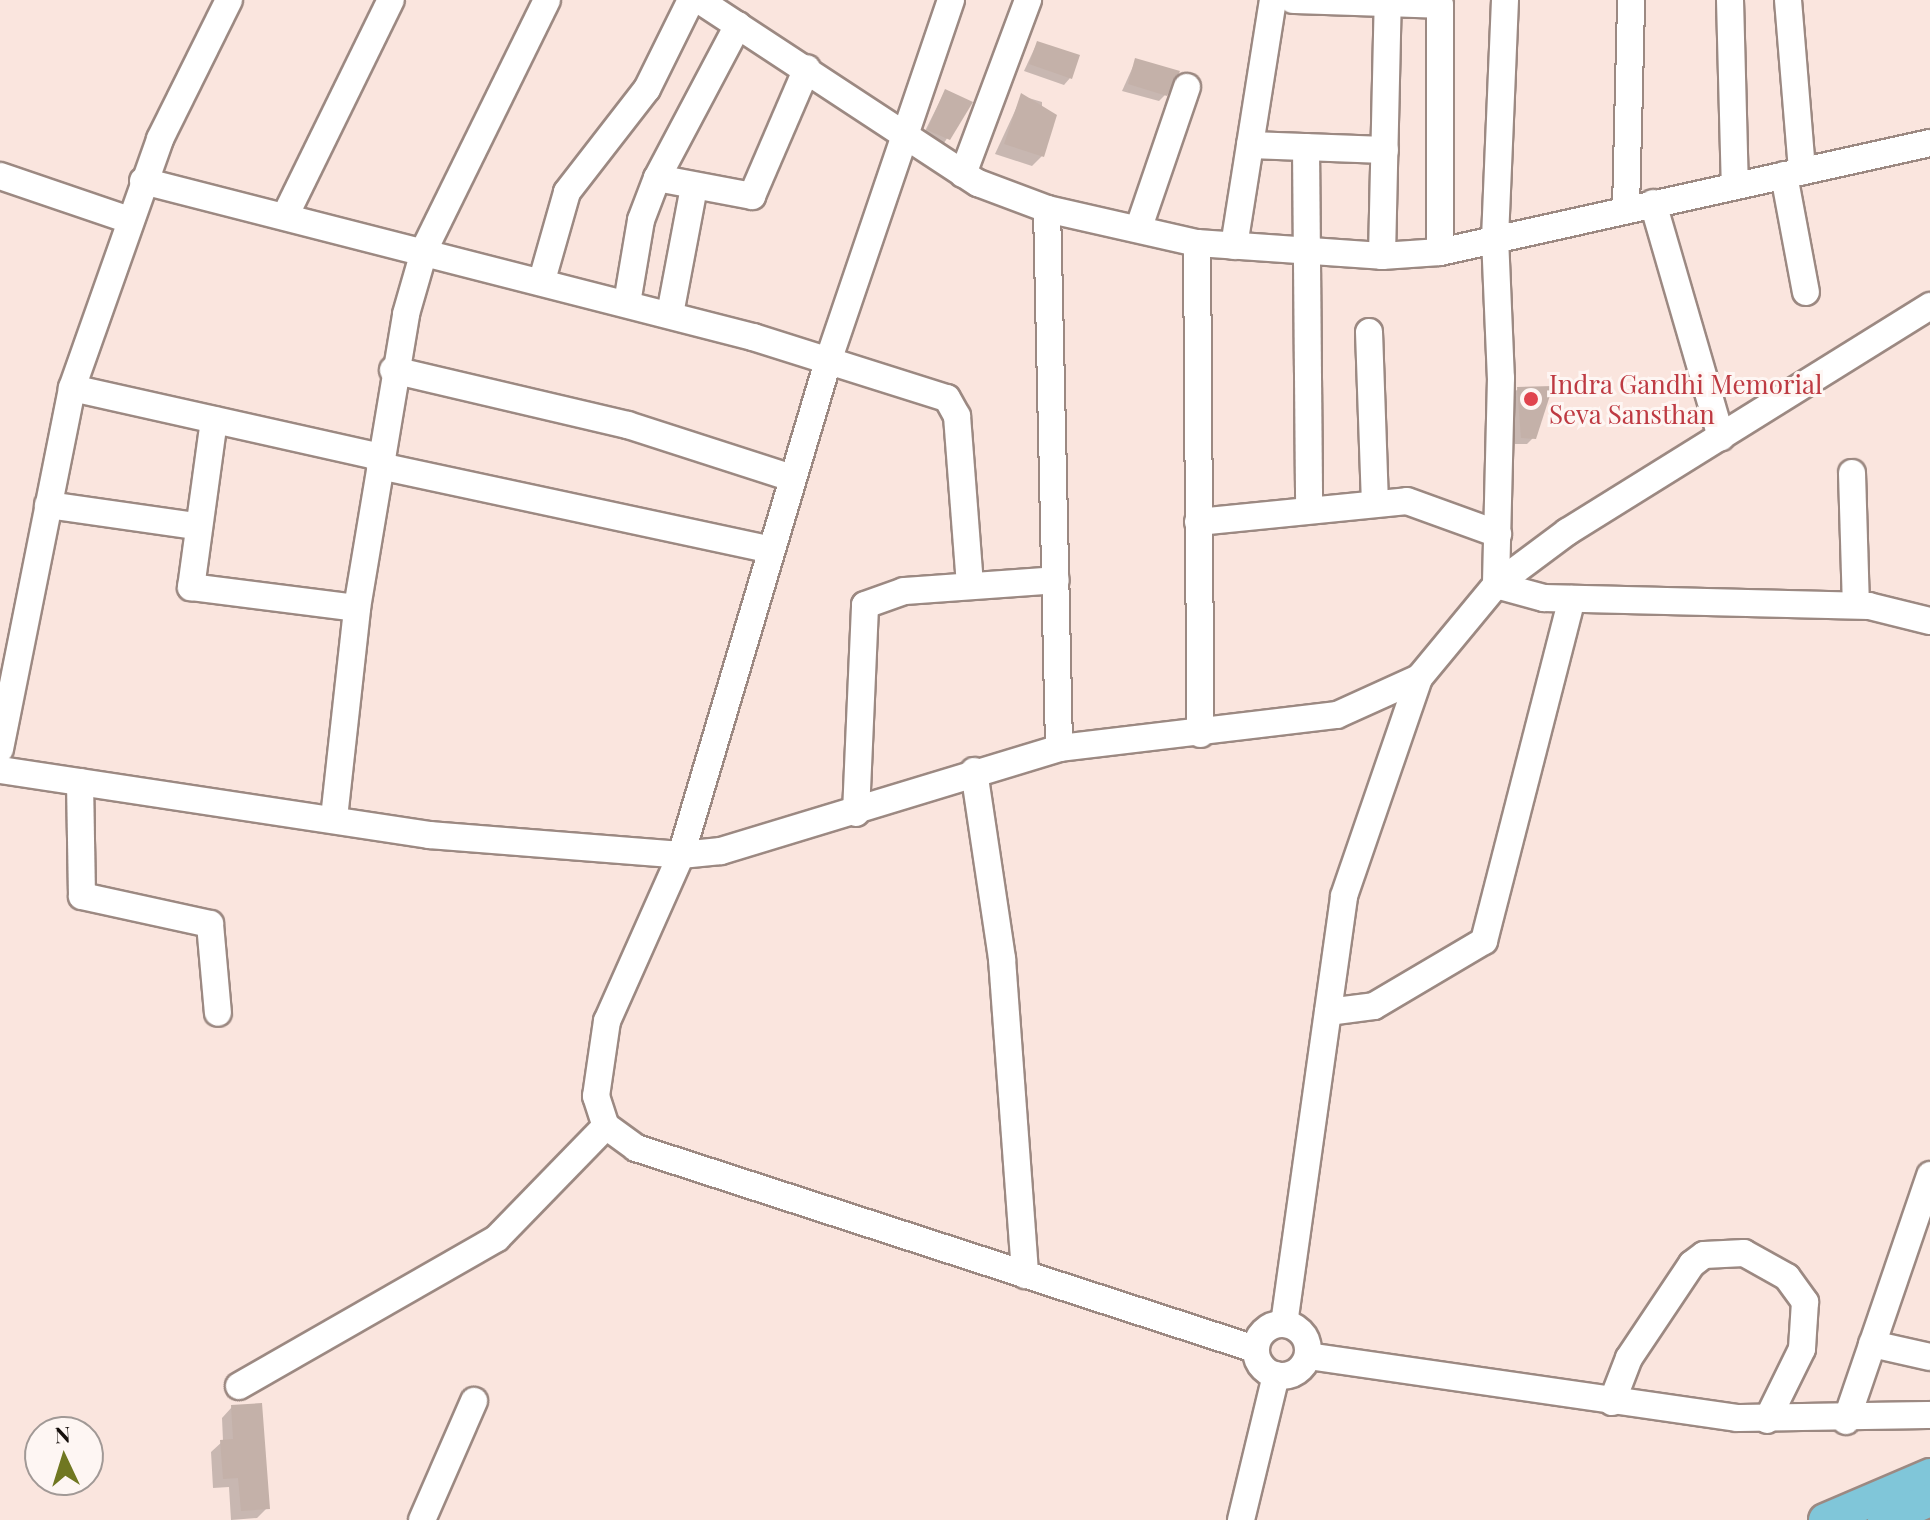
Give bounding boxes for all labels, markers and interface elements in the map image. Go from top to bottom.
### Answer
place label: Indra Gandhi Memorial Seva Sansthan [1549,368,1823,430]
marker: Indra Gandhi Memorial Seva Sansthan [1520,388,1542,410]
north arrow [24,1416,104,1496]
text: N [53,1419,71,1450]

